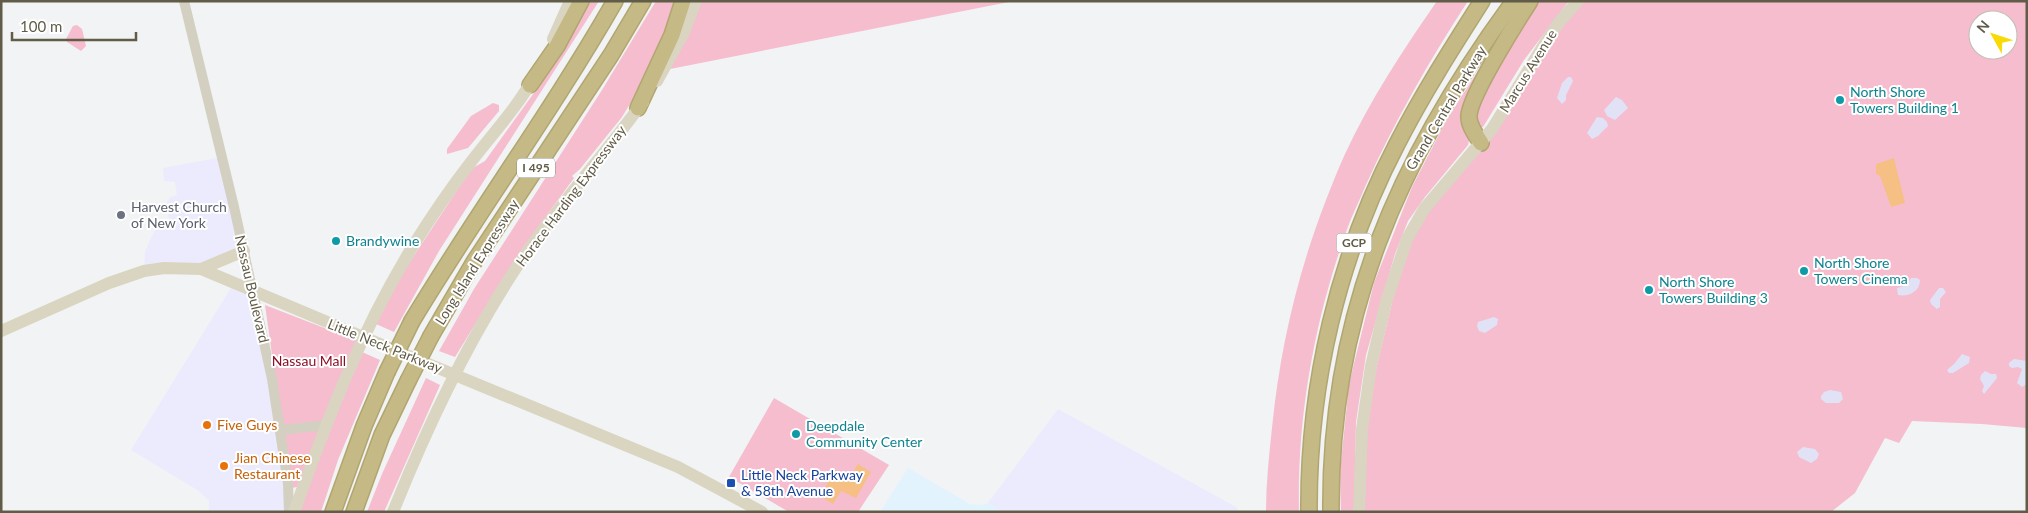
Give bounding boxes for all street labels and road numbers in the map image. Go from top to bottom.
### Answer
street label: Marcus Avenue [1495,26,1560,115]
street label: Grand Central Parkway [1402,42,1490,173]
street label: Horace Harding Expressway [512,121,630,270]
road number: I 495 [517,158,555,178]
street label: Long Island Expressway [431,195,523,328]
street label: Nassau Boulevard [232,233,273,344]
road number: GCP [1336,234,1372,252]
street label: Little Neck Parkway [325,315,446,377]

